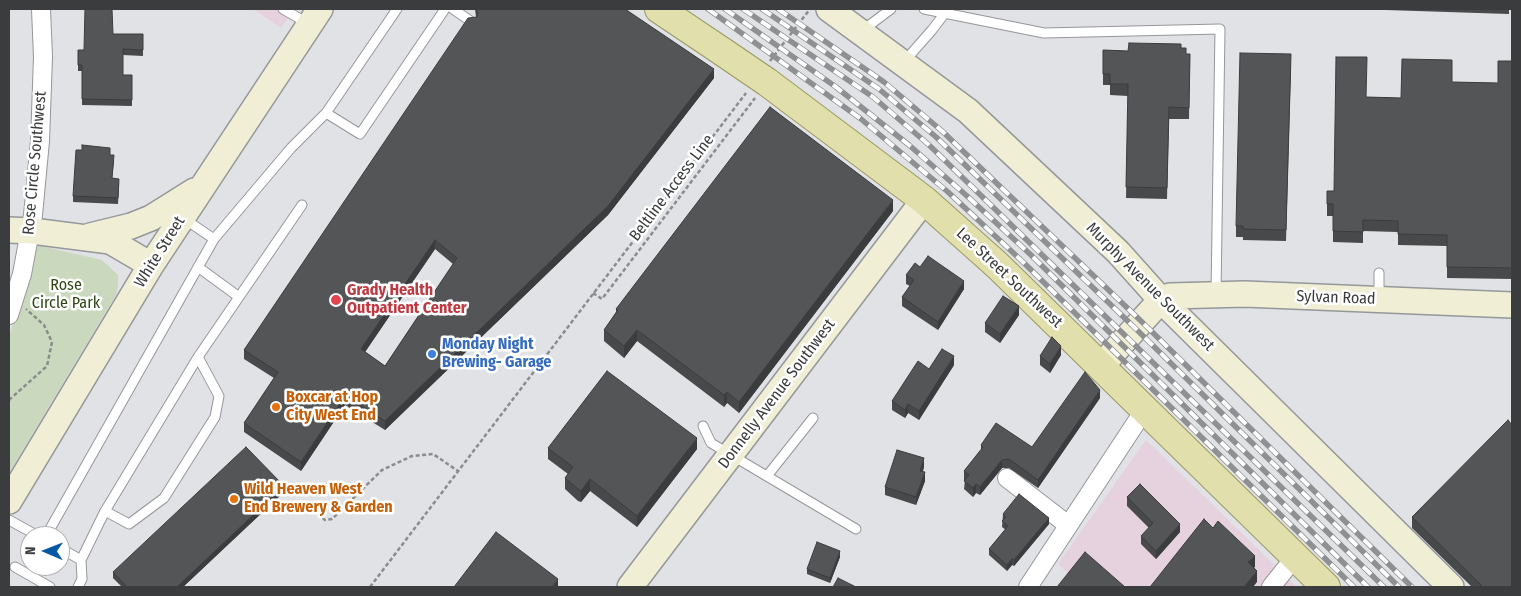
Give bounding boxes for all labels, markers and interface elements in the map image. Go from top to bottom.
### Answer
street label: Rose Circle Southwest [19,90,51,236]
street label: Beltline Access Line [626,131,718,245]
street label: White Street [131,213,189,291]
street label: Murphy Avenue Southwest [1082,219,1218,355]
street label: Lee Street Southwest [952,224,1066,332]
park label: Rose Circle Park [32,276,100,314]
place label: Grady Health Outpatient Center [347,281,467,319]
street label: Sylvan Road [1296,287,1376,309]
marker: Grady Health Outpatient Center [329,293,343,307]
street label: Donnelly Avenue Southwest [714,315,840,473]
place label: Monday Night Brewing- Garage [442,335,551,373]
marker: Monday Night Brewing- Garage [426,348,438,360]
place label: Boxcar at Hop City West End [286,388,378,426]
marker: Boxcar at Hop City West End [270,401,282,413]
place label: Wild Heaven West End Brewery & Garden [244,480,393,518]
marker: Wild Heaven West End Brewery & Garden [228,493,240,505]
north arrow [20,526,70,576]
text: N [22,546,39,555]

